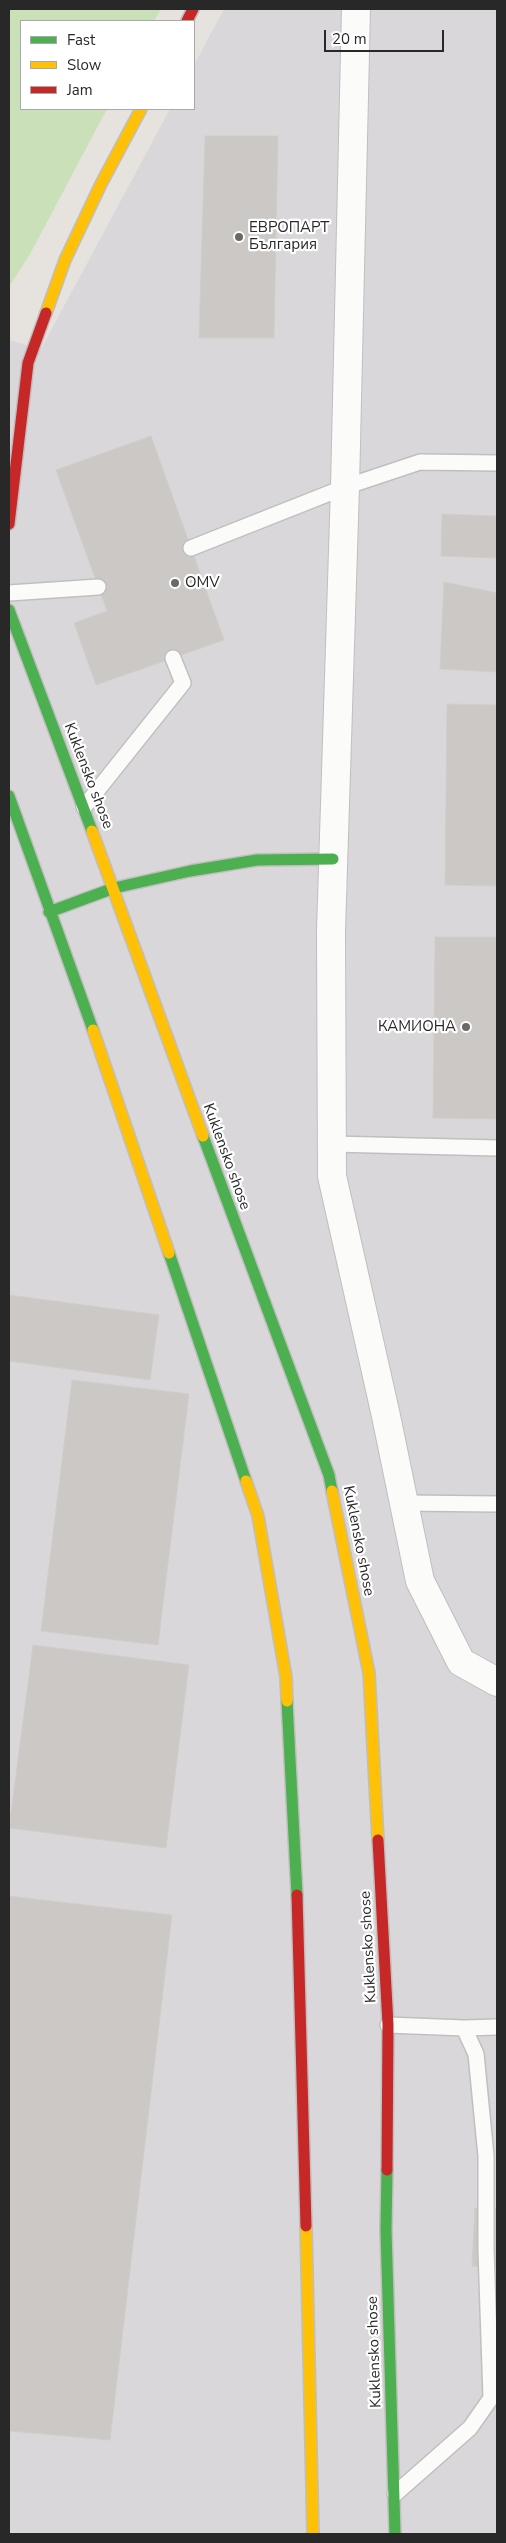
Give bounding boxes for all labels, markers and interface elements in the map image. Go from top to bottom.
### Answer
legend [20,20,195,110]
scale bar [326,20,446,52]
text: 20 m [332,29,367,49]
text: Fast [67,30,95,50]
text: Slow [67,55,101,75]
text: Jam [67,80,93,100]
place label: ЕВРОПАРТ България [249,219,329,254]
marker: ЕВРОПАРТ България [233,231,245,243]
place label: OMV [185,574,220,592]
marker: OMV [169,577,181,589]
street label: Kuklensko shose [60,720,116,832]
place label: КАМИОНА [378,1018,456,1036]
marker: КАМИОНА [460,1021,472,1033]
street label: Kuklensko shose [198,1101,254,1213]
street label: Kuklensko shose [338,1484,378,1598]
street label: Kuklensko shose [357,1891,381,2003]
street label: Kuklensko shose [364,2296,386,2408]

